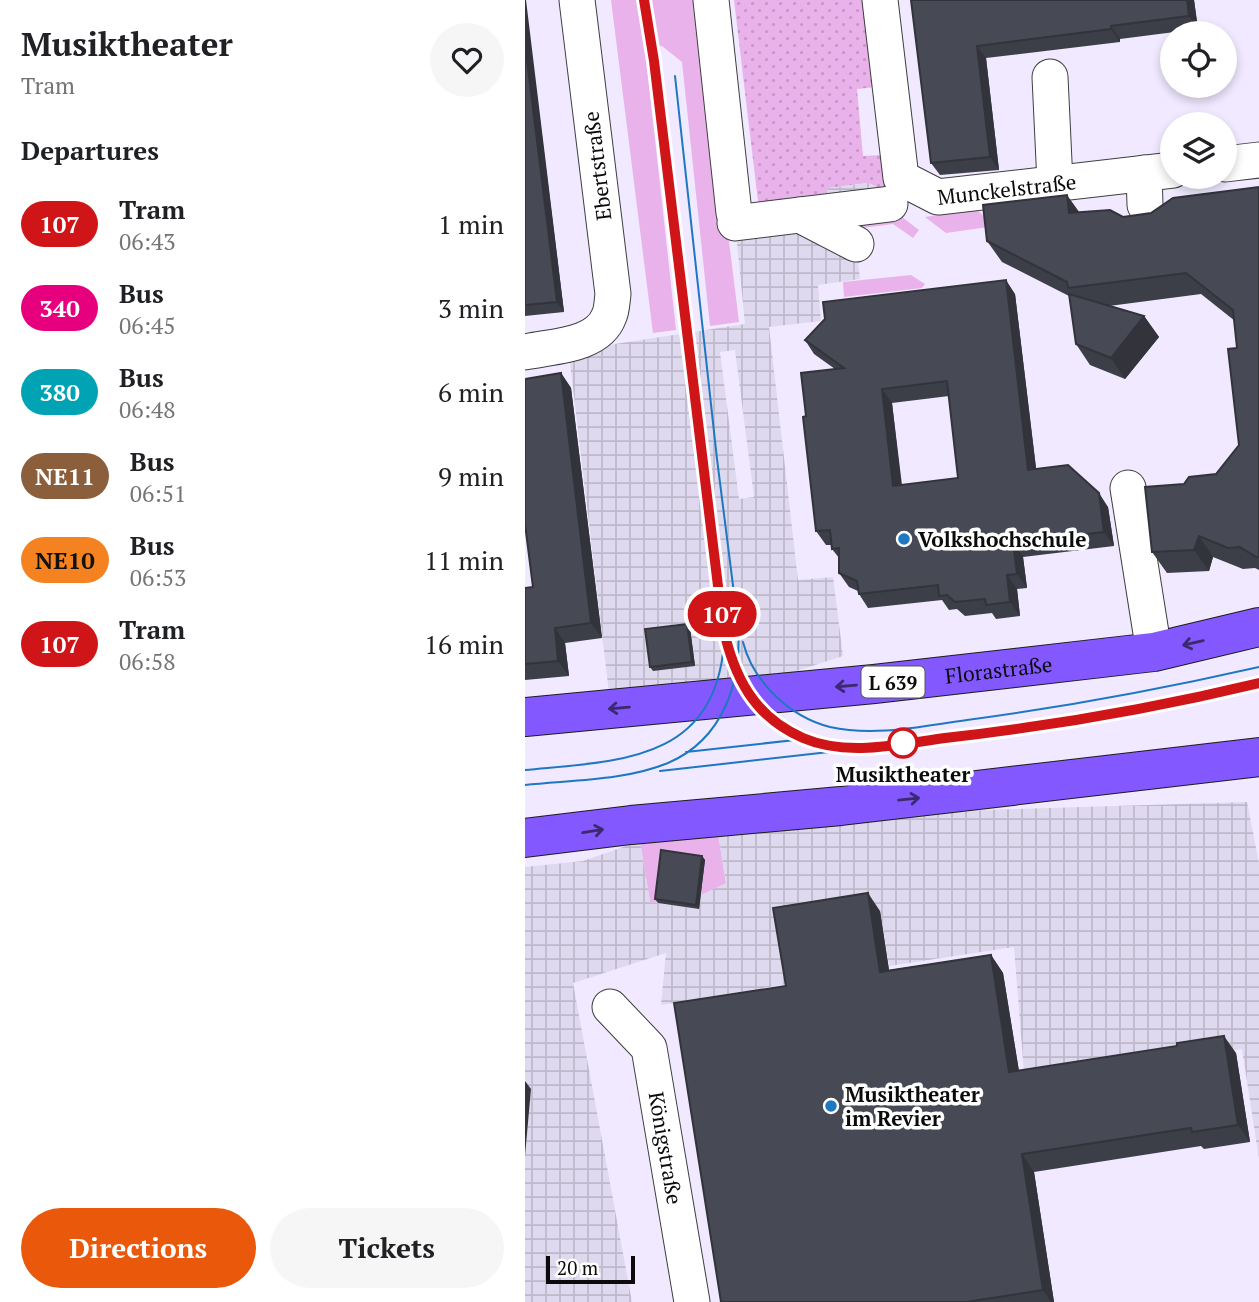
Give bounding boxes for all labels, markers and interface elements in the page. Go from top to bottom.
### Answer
map controls [1160,21,1237,189]
button: locate [1160,21,1237,98]
text: Musiktheater [21,22,233,65]
button: heart [430,23,504,97]
text: Tram [21,70,75,101]
street label: Ebertstraße [576,110,618,222]
button: layers [1160,112,1237,189]
text: Departures [21,133,159,167]
street label: Munckelstraße [936,167,1078,211]
text: Tram [119,192,185,226]
text: 1 min [438,207,504,241]
text: 107 [39,208,80,240]
text: 06:43 [119,226,176,257]
text: Bus [119,276,164,310]
text: 3 min [438,291,504,325]
text: 340 [39,292,80,324]
text: 06:45 [119,310,176,341]
text: Bus [119,360,164,394]
text: 6 min [438,375,504,409]
text: 380 [39,376,80,408]
text: 06:48 [119,394,176,425]
text: Bus [130,444,175,478]
text: 9 min [438,459,504,493]
text: NE11 [35,460,95,492]
text: 06:51 [130,478,186,509]
place label: Volkshochschule [918,525,1086,553]
text: Bus [130,528,175,562]
marker: Volkshochschule [896,531,912,547]
text: 11 min [424,543,504,577]
text: NE10 [35,544,95,576]
text: 06:53 [130,562,186,593]
line badge: 107 [682,591,762,637]
text: 107 [702,598,742,630]
text: Tram [119,612,185,646]
text: 16 min [424,627,504,661]
text: 107 [39,628,80,660]
one-way arrow [1182,636,1205,650]
text: 06:58 [119,646,176,677]
street label: Florastraße [944,650,1054,690]
road number: L 639 [861,666,925,698]
one-way arrow [835,680,857,693]
one-way arrow [608,701,631,714]
marker: Musiktheater [888,728,918,758]
place label: Musiktheater [836,760,970,788]
one-way arrow [897,792,920,805]
one-way arrow [581,824,604,837]
place label: Musiktheater im Revier [845,1080,980,1132]
street label: Königstraße [643,1090,689,1206]
marker: Musiktheater im Revier [823,1098,839,1114]
button: Directions [21,1208,256,1288]
button: Tickets [270,1208,504,1288]
scale bar [546,1253,635,1285]
text: 20 m [557,1255,598,1280]

